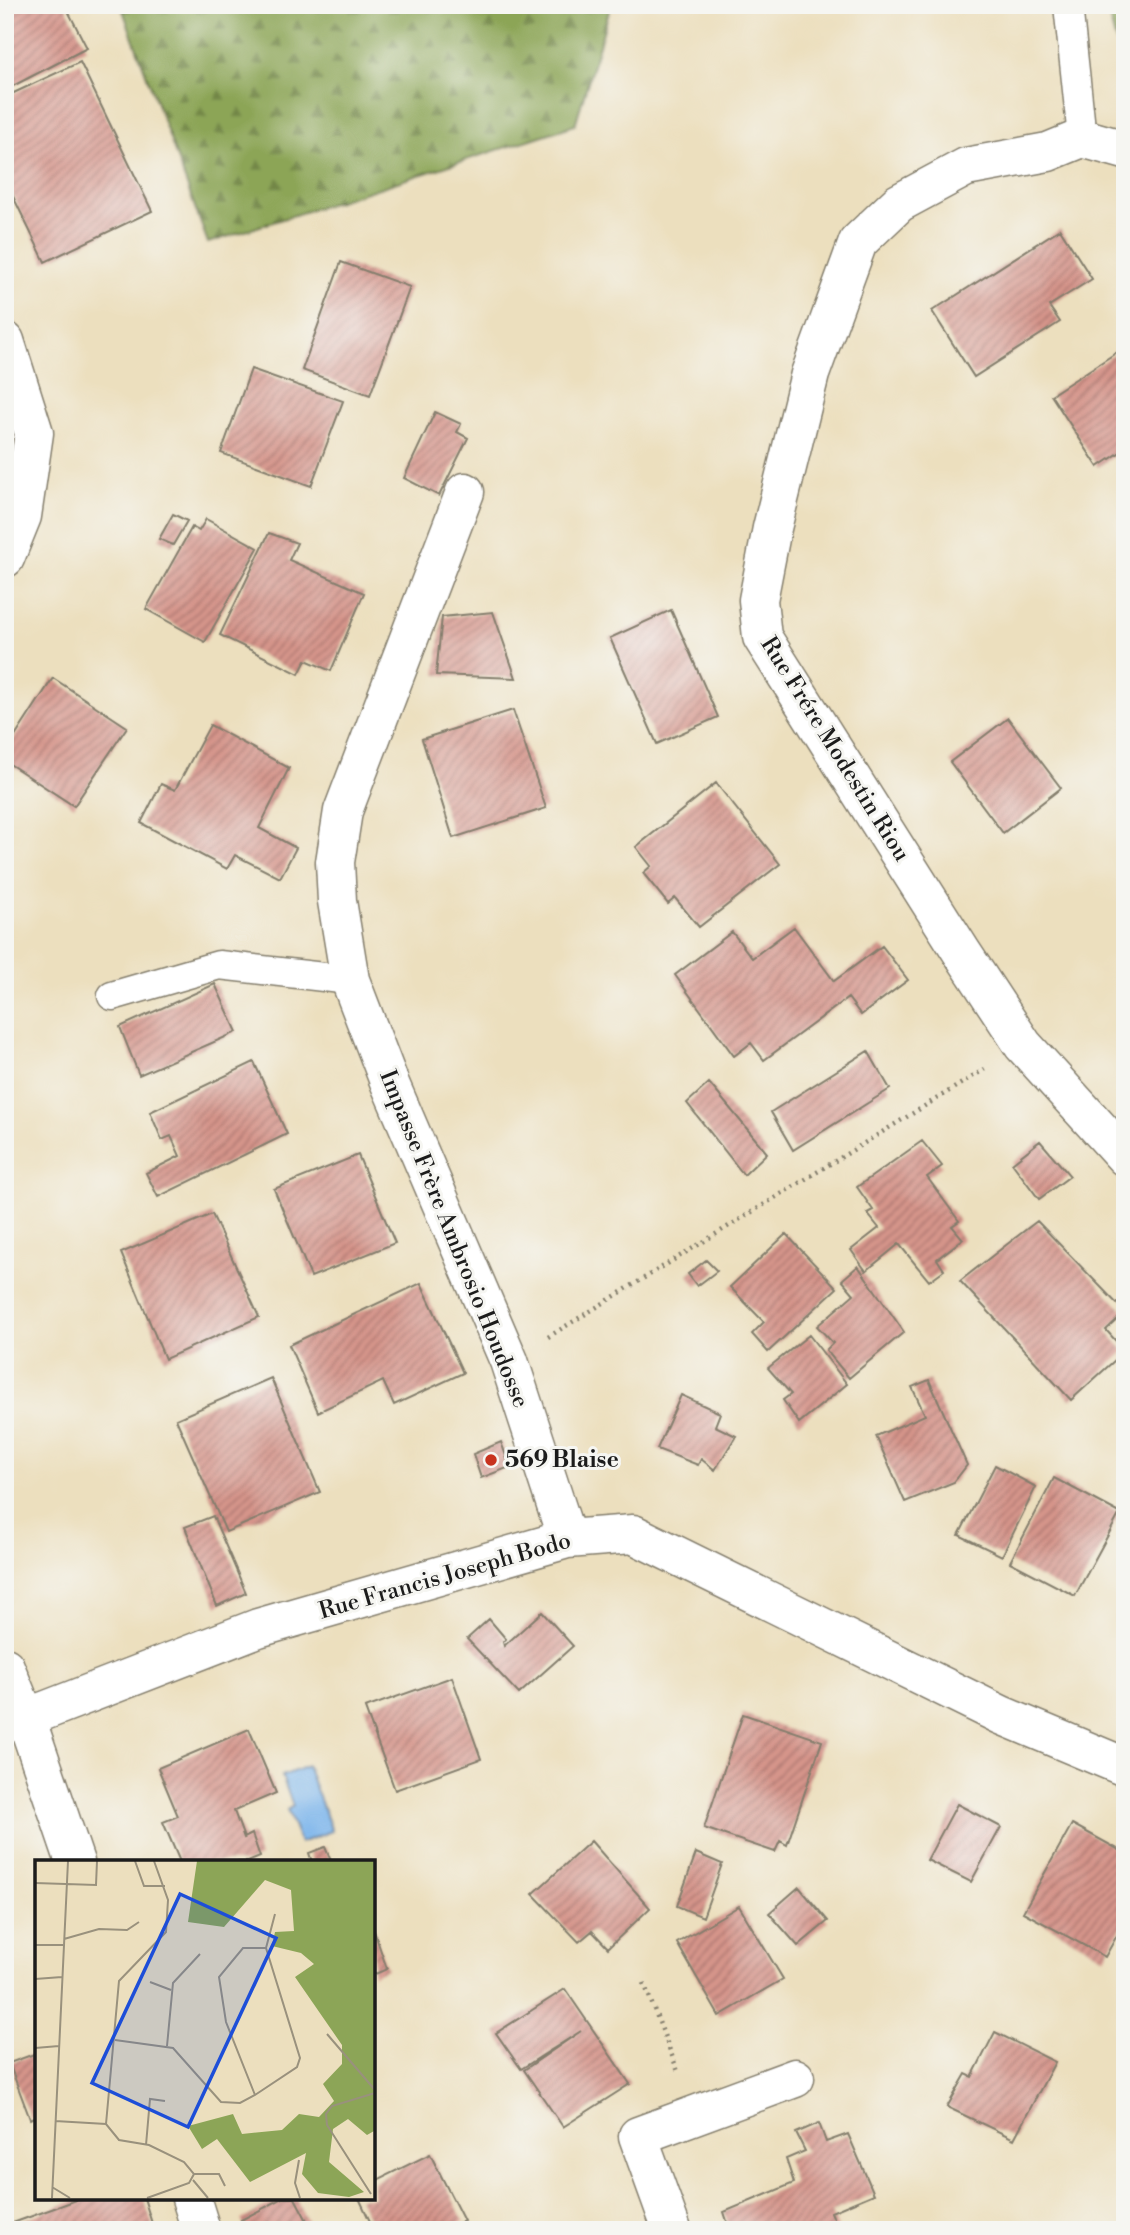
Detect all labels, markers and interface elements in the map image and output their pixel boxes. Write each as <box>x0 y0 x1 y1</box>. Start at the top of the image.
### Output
street label: Rue Frére Modestin Riou <box>754 632 916 866</box>
street label: Impasse Frère Ambrosio Houdosse <box>373 1066 535 1412</box>
place label: 569 Blaise <box>505 1446 619 1474</box>
marker: 569 Blaise <box>483 1452 499 1468</box>
street label: Rue Francis Joseph Bodo <box>316 1527 574 1625</box>
inset map <box>35 1860 374 2200</box>

